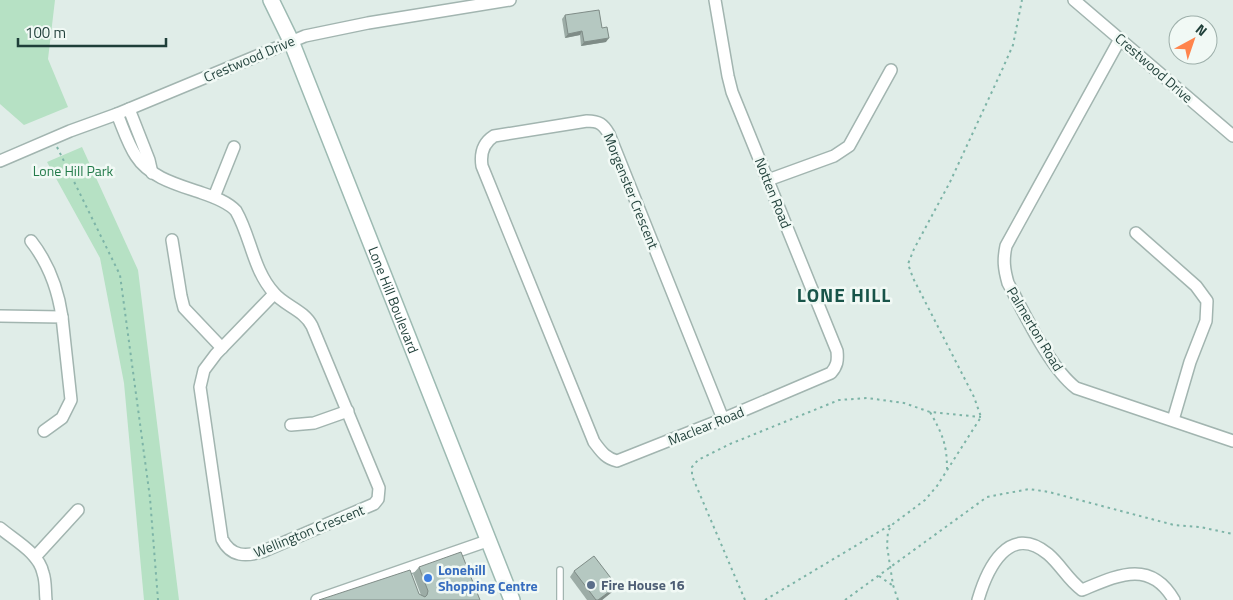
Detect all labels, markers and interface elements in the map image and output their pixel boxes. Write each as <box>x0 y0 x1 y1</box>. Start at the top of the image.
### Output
scale bar <box>18 15 165 47</box>
north arrow <box>1168 15 1218 65</box>
text: N <box>1191 18 1212 41</box>
text: 100 m <box>25 21 66 44</box>
street label: Crestwood Drive <box>1111 28 1198 107</box>
street label: Crestwood Drive <box>200 30 298 87</box>
street label: Morgenster Crescent <box>599 130 664 252</box>
street label: Notten Road <box>750 154 797 231</box>
park label: Lone Hill Park <box>33 160 114 181</box>
street label: Lone Hill Boulevard <box>363 243 424 356</box>
district label: LONE HILL <box>797 280 891 309</box>
street label: Palmerton Road <box>1002 282 1069 375</box>
street label: Maclear Road <box>665 401 747 450</box>
street label: Wellington Crescent <box>250 499 367 562</box>
place label: Lonehill Shopping Centre <box>438 559 538 596</box>
marker: Lonehill Shopping Centre <box>422 572 434 584</box>
place label: Fire House 16 <box>601 574 685 595</box>
marker: Fire House 16 <box>585 579 597 591</box>

